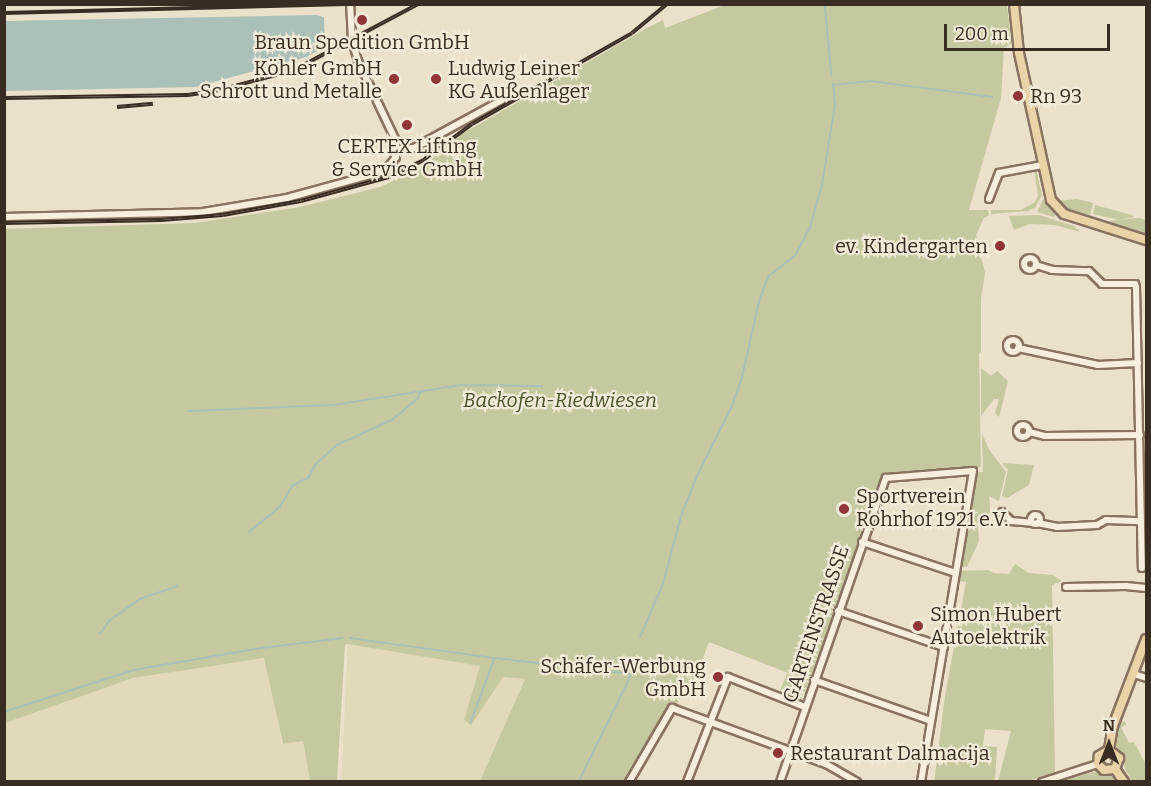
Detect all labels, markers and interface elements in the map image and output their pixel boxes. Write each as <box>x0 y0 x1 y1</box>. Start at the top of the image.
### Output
scale bar <box>947 12 1114 50</box>
marker: Braun Spedition GmbH <box>355 13 369 27</box>
text: 200 m <box>955 23 1009 45</box>
place label: Braun Spedition GmbH <box>254 30 470 54</box>
place label: Köhler GmbH Schrott und Metalle <box>200 56 382 103</box>
place label: Ludwig Leiner KG Außenlager <box>448 56 589 103</box>
marker: Köhler GmbH Schrott und Metalle <box>387 72 401 86</box>
marker: Ludwig Leiner KG Außenlager <box>429 72 443 86</box>
place label: Rn 93 <box>1030 84 1082 108</box>
marker: Rn 93 <box>1011 89 1025 103</box>
marker: CERTEX Lifting & Service GmbH <box>400 118 414 132</box>
place label: CERTEX Lifting & Service GmbH <box>331 134 483 181</box>
place label: ev. Kindergarten <box>835 234 988 258</box>
marker: ev. Kindergarten <box>993 239 1007 253</box>
park label: Backofen-Riedwiesen <box>463 388 657 412</box>
place label: Sportverein Rohrhof 1921 e.V. <box>856 485 1009 532</box>
marker: Sportverein Rohrhof 1921 e.V. <box>837 502 851 516</box>
street label: GARTENSTRASSE <box>778 542 854 706</box>
place label: Simon Hubert Autoelektrik <box>930 602 1061 649</box>
marker: Simon Hubert Autoelektrik <box>911 619 925 633</box>
place label: Schäfer-Werbung GmbH <box>540 654 706 701</box>
marker: Schäfer-Werbung GmbH <box>711 670 725 684</box>
north arrow <box>1079 714 1139 774</box>
text: N <box>1103 716 1115 735</box>
place label: Restaurant Dalmacija <box>790 741 990 765</box>
marker: Restaurant Dalmacija <box>771 746 785 760</box>

